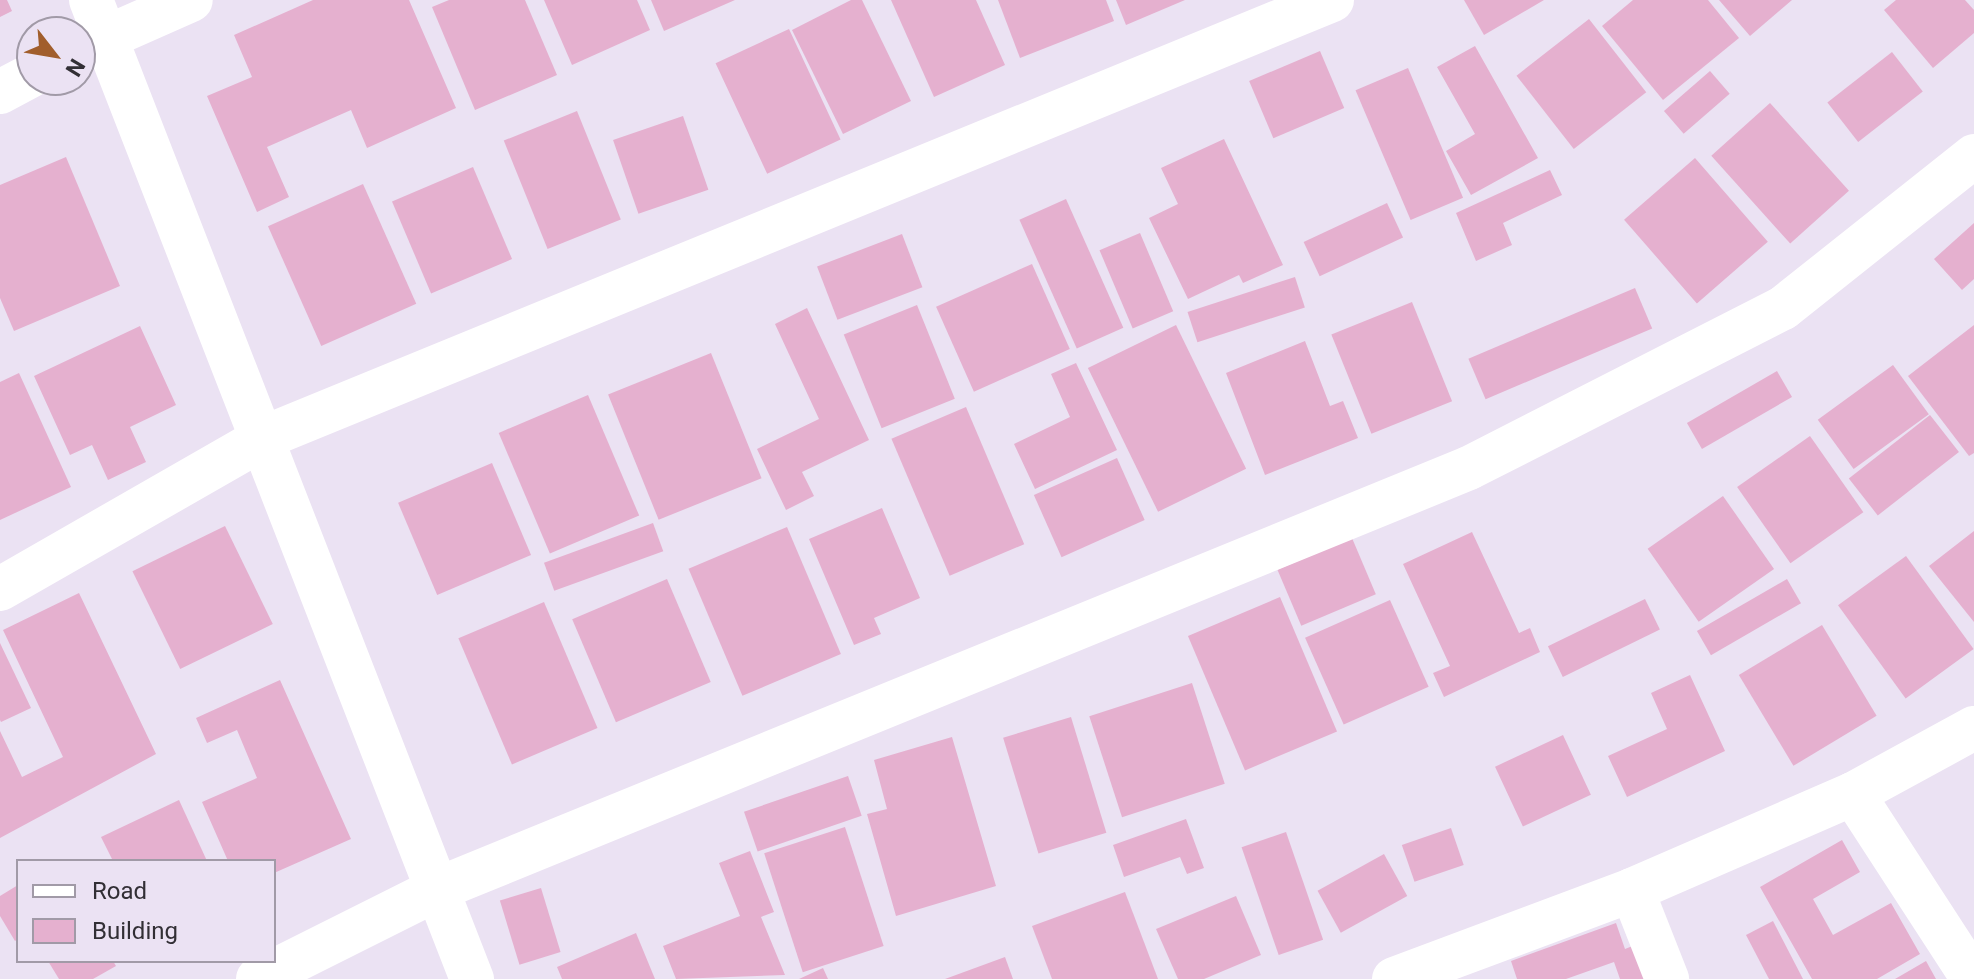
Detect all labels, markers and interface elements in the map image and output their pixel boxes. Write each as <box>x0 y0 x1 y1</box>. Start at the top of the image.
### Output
north arrow <box>16 16 96 96</box>
text: N <box>61 54 90 81</box>
legend <box>16 859 276 963</box>
text: Road <box>92 877 147 905</box>
text: Building <box>92 917 178 945</box>

